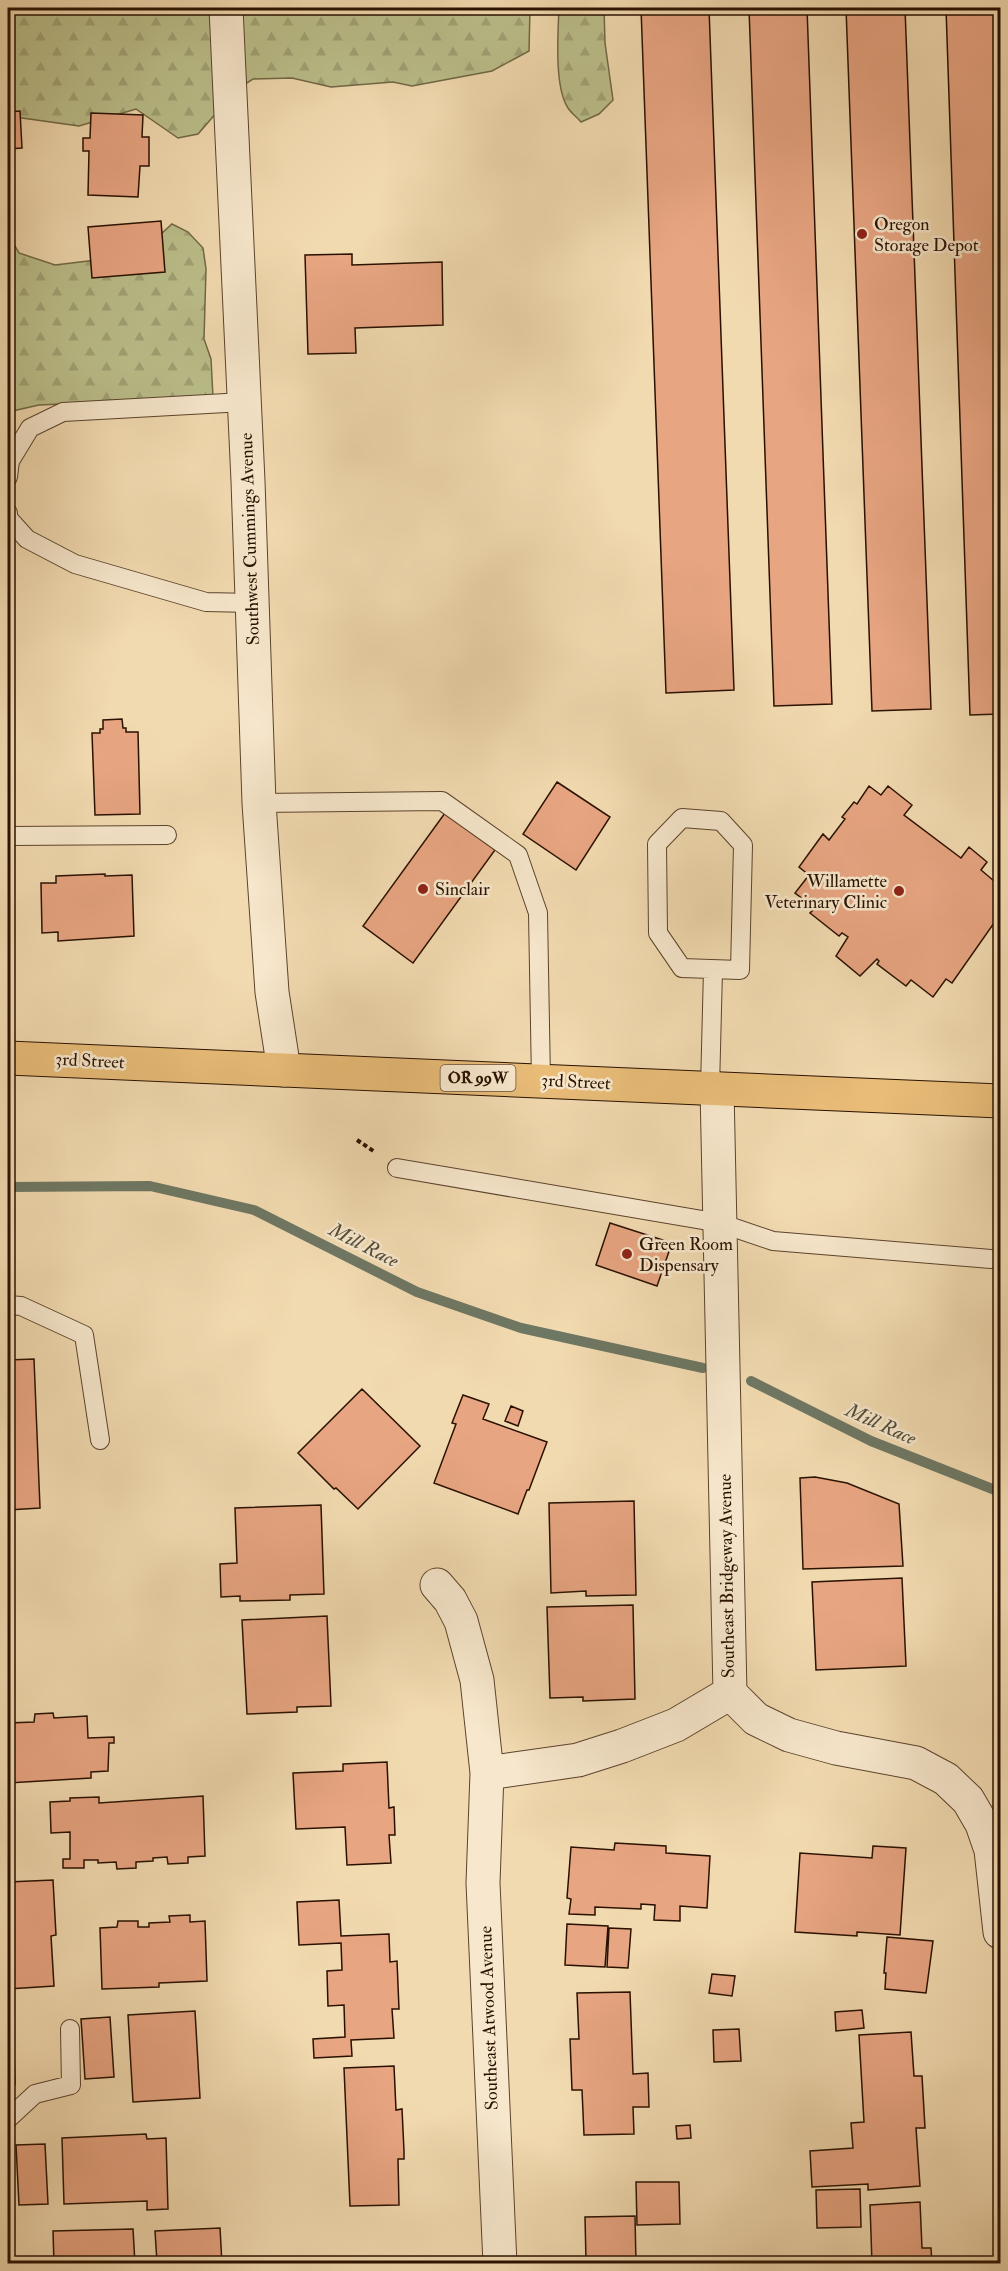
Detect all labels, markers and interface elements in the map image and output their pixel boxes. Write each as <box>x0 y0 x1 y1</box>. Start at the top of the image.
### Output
place label: Oregon Storage Depot <box>874 213 979 257</box>
marker: Oregon Storage Depot <box>855 227 869 241</box>
street label: Southwest Cummings Avenue <box>235 432 265 646</box>
place label: Willamette Veterinary Clinic <box>764 870 887 914</box>
place label: Sinclair <box>435 878 490 901</box>
marker: Sinclair <box>416 882 430 896</box>
marker: Willamette Veterinary Clinic <box>892 884 906 898</box>
street label: 3rd Street <box>55 1048 125 1074</box>
road number: OR 99W <box>440 1065 516 1091</box>
street label: 3rd Street <box>541 1069 611 1095</box>
water label: Mill Race <box>324 1216 403 1273</box>
place label: Green Room Dispensary <box>639 1233 733 1277</box>
marker: Green Room Dispensary <box>620 1247 634 1261</box>
water label: Mill Race <box>841 1397 920 1451</box>
street label: Southeast Bridgeway Avenue <box>714 1473 740 1678</box>
street label: Southeast Atwood Avenue <box>474 1925 504 2110</box>

